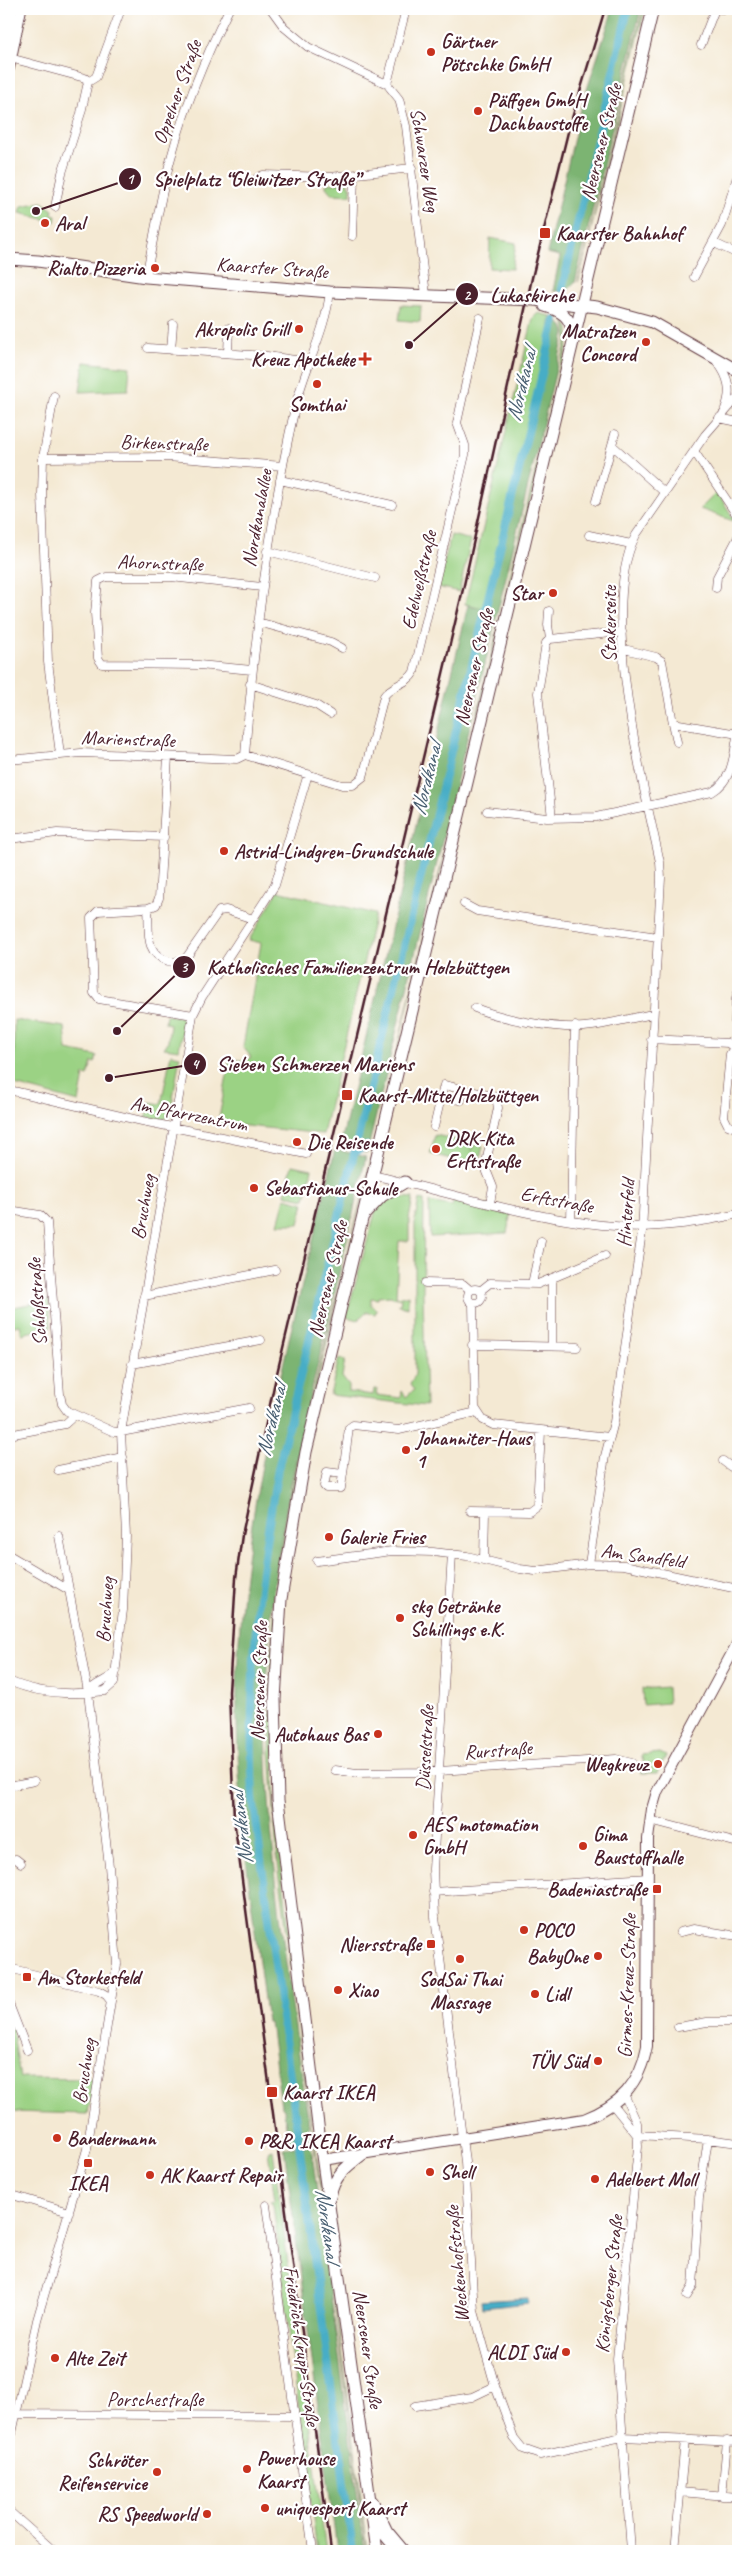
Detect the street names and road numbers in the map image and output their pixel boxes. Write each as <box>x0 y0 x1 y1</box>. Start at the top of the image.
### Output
street label: Oppelner Straße <box>147 35 208 147</box>
street label: Neersener Straße <box>574 80 628 203</box>
street label: Schwarzer Weg <box>404 106 446 215</box>
street label: Kaarster Straße <box>215 252 330 284</box>
street label: Birkenstraße <box>120 429 210 457</box>
street label: Nordkanalallee <box>236 466 278 569</box>
street label: Edelweißstraße <box>395 527 443 632</box>
street label: Ahornstraße <box>117 549 205 577</box>
street label: Stakerseite <box>597 584 622 662</box>
street label: Neersener Straße <box>448 605 500 728</box>
street label: Marienstraße <box>81 725 177 753</box>
street label: Am Pfarrzentrum <box>128 1090 250 1138</box>
street label: Bruchweg <box>125 1171 161 1241</box>
street label: Hinterfeld <box>611 1175 641 1248</box>
street label: Erftstraße <box>519 1181 597 1220</box>
street label: Neersener Straße <box>302 1217 354 1340</box>
street label: Schloßstraße <box>21 1256 53 1347</box>
street label: Am Sandfeld <box>599 1538 690 1575</box>
street label: Bruchweg <box>90 1575 120 1643</box>
street label: Neersener Straße <box>244 1619 274 1741</box>
street label: Düsselstraße <box>410 1703 440 1791</box>
street label: Rurstraße <box>463 1735 534 1765</box>
street label: Girmes-Kreuz-Straße <box>612 1912 642 2058</box>
street label: Bruchweg <box>67 2035 102 2105</box>
street label: Weckenhofstraße <box>439 2203 475 2323</box>
street label: Königsberger Straße <box>589 2212 629 2354</box>
street label: Friedrich-Krupp-Straße <box>278 2264 326 2429</box>
street label: Neersener Straße <box>347 2288 389 2411</box>
street label: Porschestraße <box>107 2387 205 2412</box>

